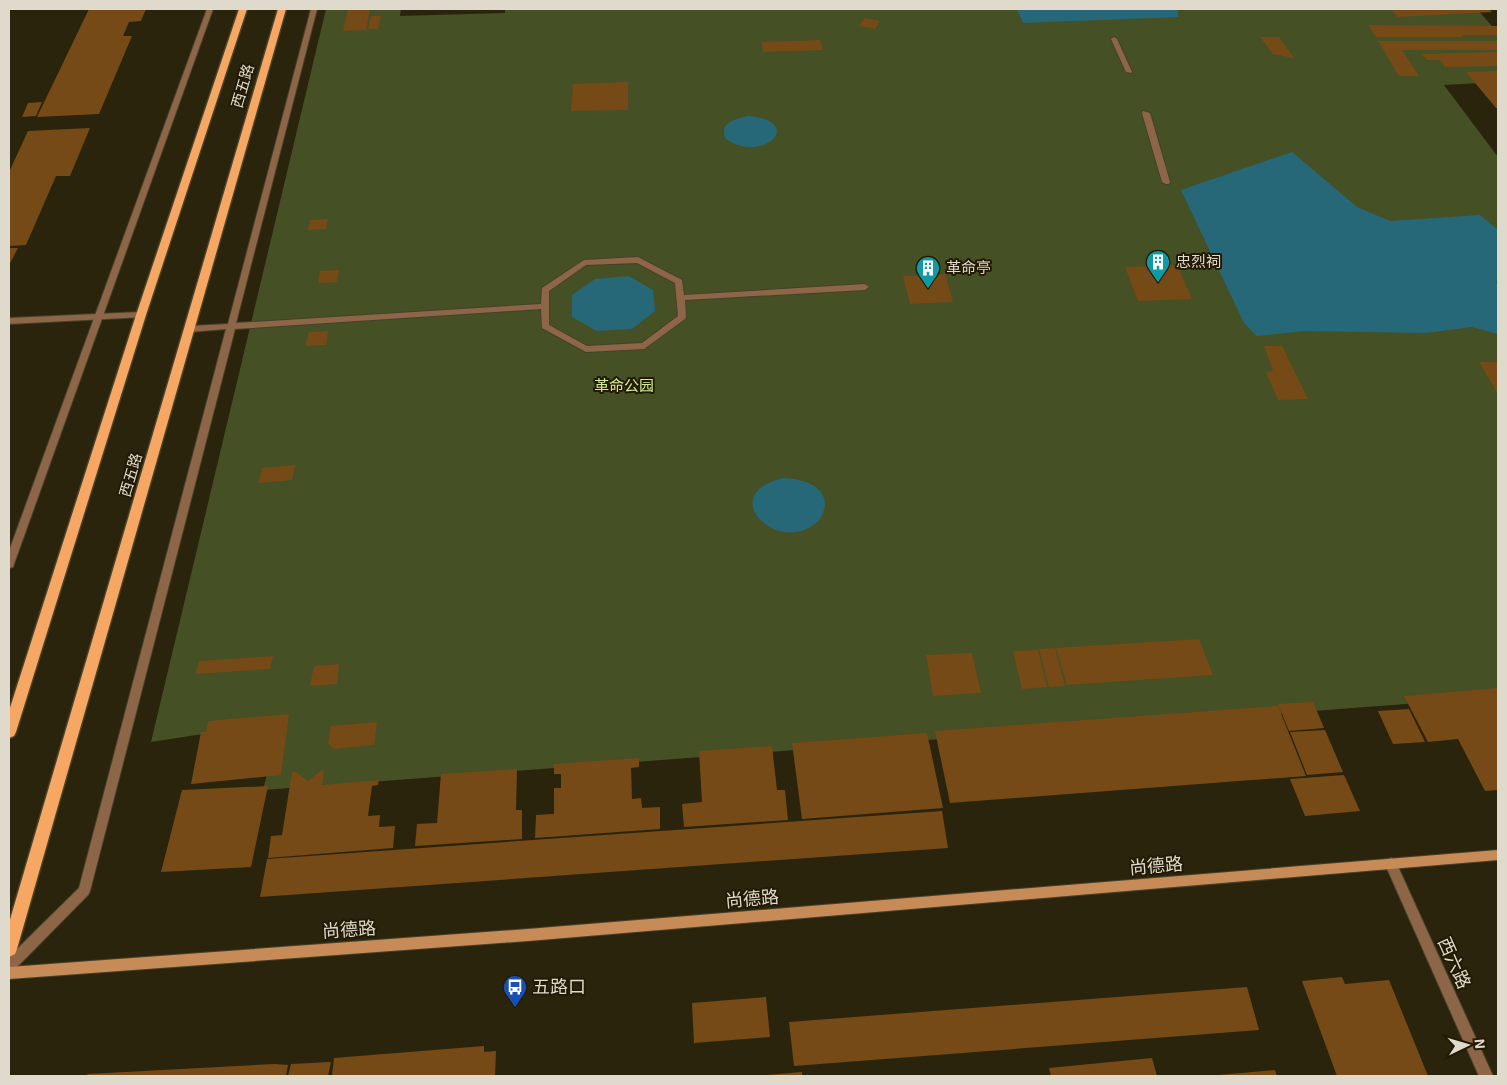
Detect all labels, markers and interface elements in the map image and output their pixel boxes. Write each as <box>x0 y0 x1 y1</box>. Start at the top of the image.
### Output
street label: 西五路 <box>227 62 257 110</box>
building icon: 忠烈祠 <box>1145 249 1171 283</box>
place label: 忠烈祠 <box>1176 252 1221 270</box>
building icon: 革命亭 <box>915 255 941 289</box>
place label: 革命亭 <box>946 258 991 276</box>
park label: 革命公园 <box>594 376 654 394</box>
street label: 西五路 <box>115 451 145 499</box>
street label: 尚德路 <box>1128 852 1184 878</box>
street label: 尚德路 <box>724 885 780 911</box>
street label: 尚德路 <box>321 916 377 942</box>
street label: 西六路 <box>1434 933 1476 992</box>
bus stop icon: 五路口 <box>502 974 528 1008</box>
place label: 五路口 <box>532 975 586 997</box>
north arrow <box>1442 1020 1492 1070</box>
text: N <box>1472 1038 1489 1050</box>

